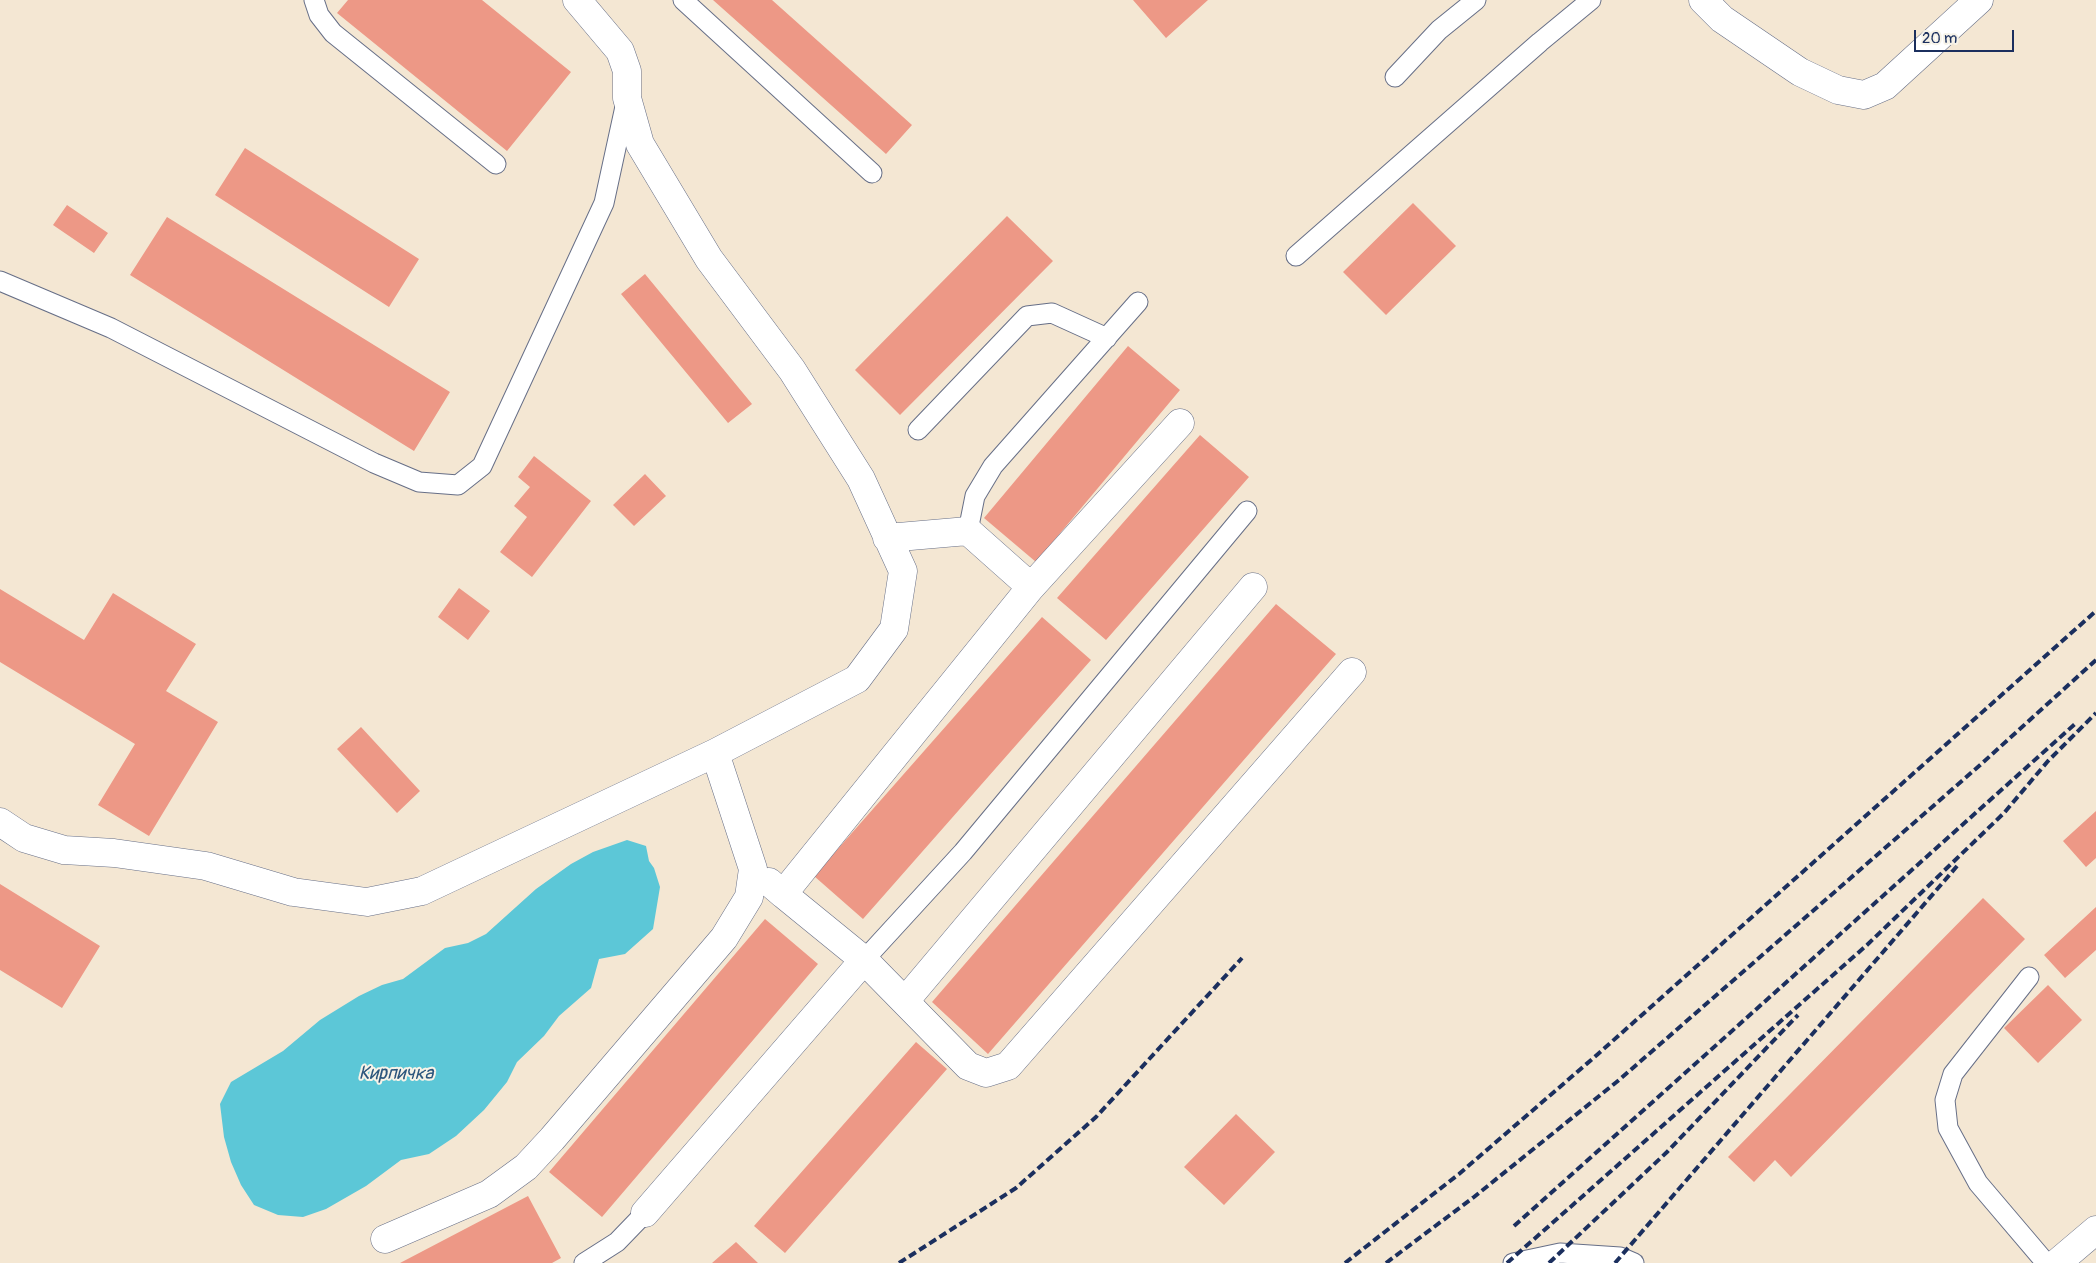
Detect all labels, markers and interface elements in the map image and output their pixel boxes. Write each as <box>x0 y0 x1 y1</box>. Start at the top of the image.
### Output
scale bar <box>1916 20 2016 52</box>
text: 20 m <box>1922 29 1957 48</box>
water label: Кирпичка <box>359 1063 433 1085</box>

